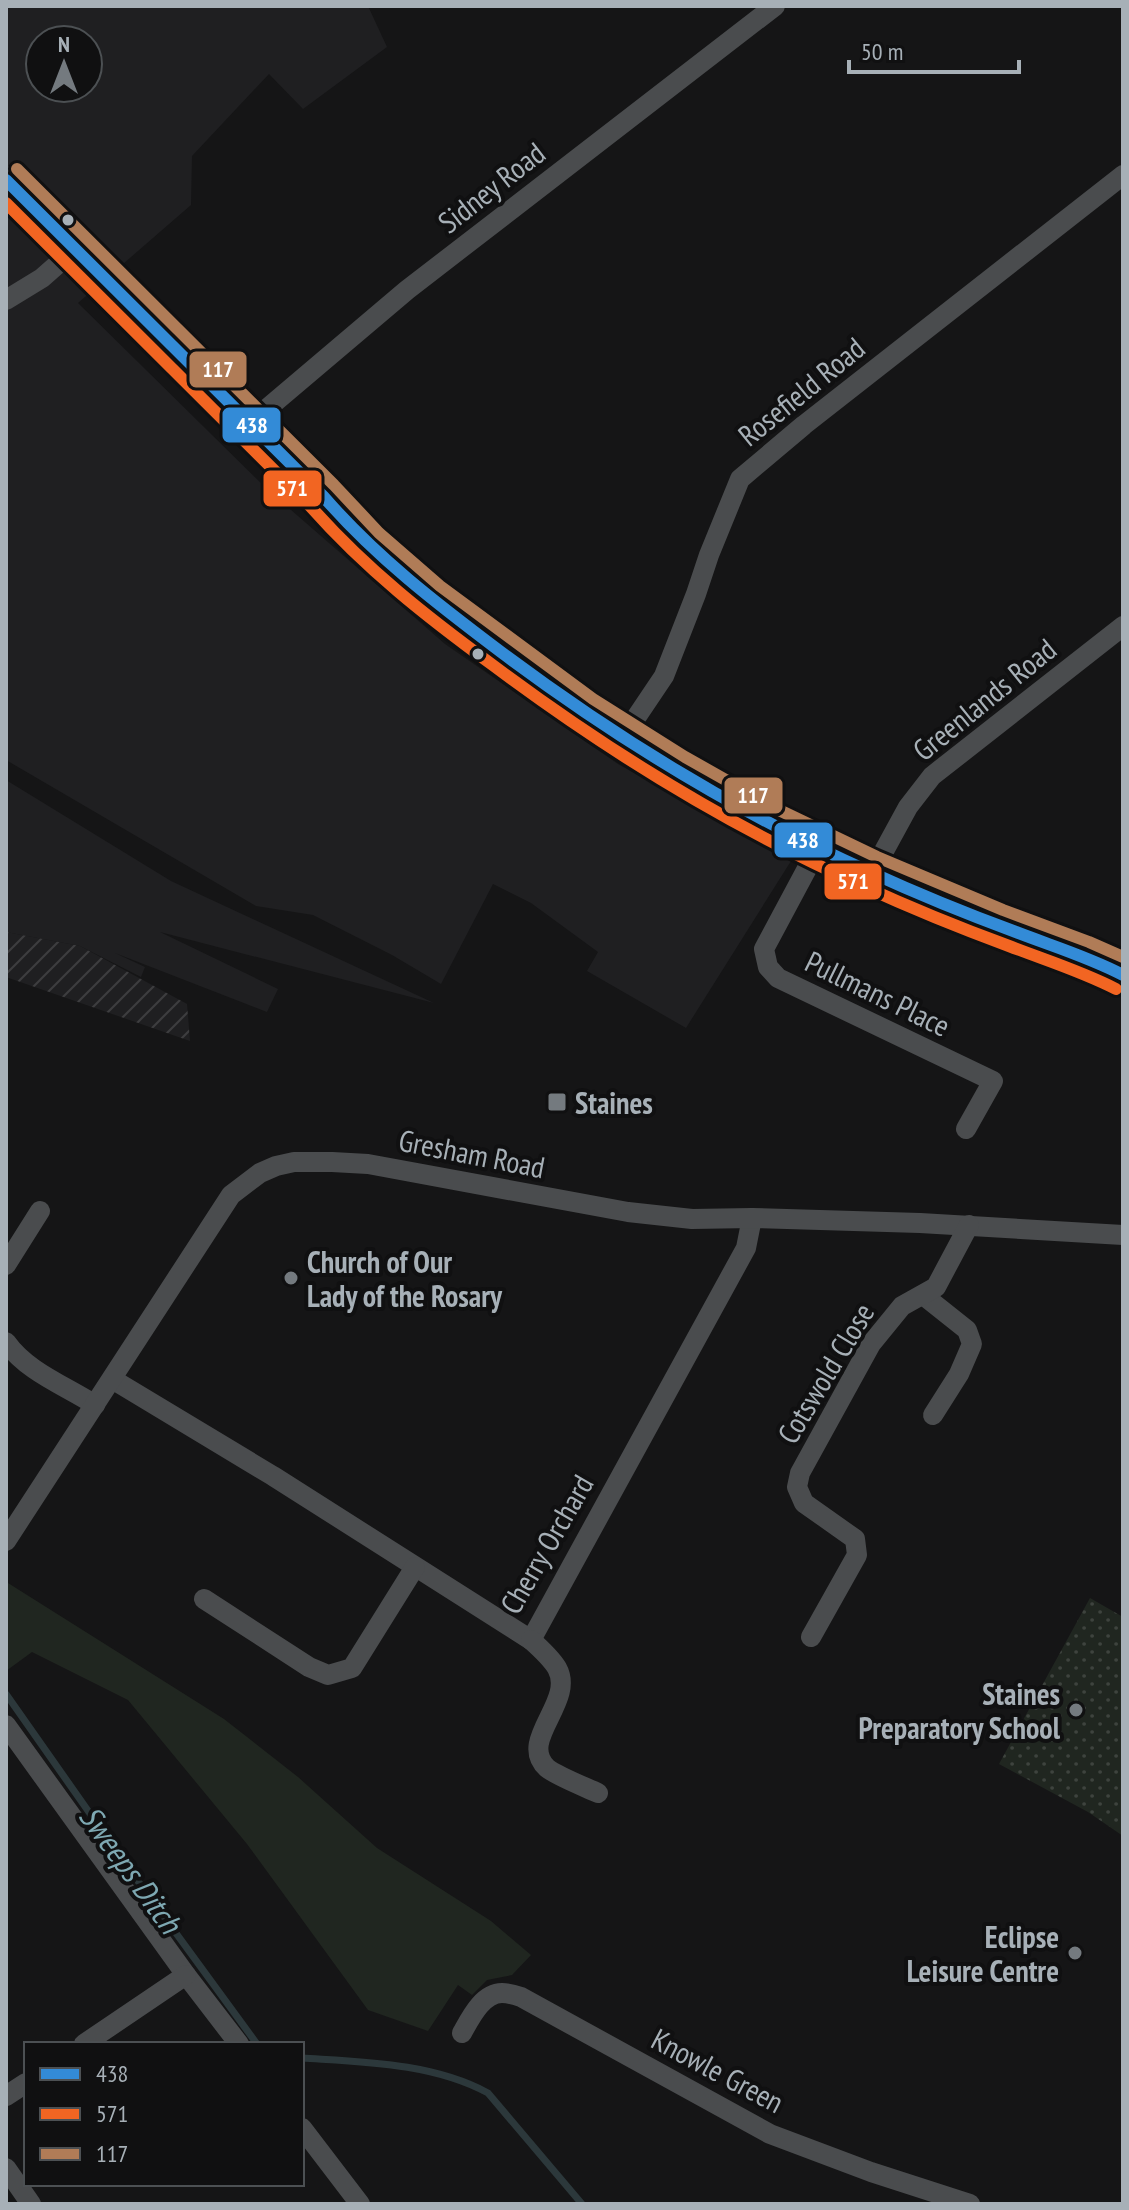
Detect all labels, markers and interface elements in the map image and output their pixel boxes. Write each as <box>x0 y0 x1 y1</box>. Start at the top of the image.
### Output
north arrow <box>24 24 104 104</box>
scale bar <box>849 24 1019 74</box>
text: N <box>58 30 70 58</box>
text: 50 m <box>861 36 903 67</box>
street label: Sidney Road <box>430 133 552 241</box>
unlabelled marker <box>60 212 76 228</box>
street label: Rosefield Road <box>730 328 872 454</box>
line badge: 117 <box>188 350 248 389</box>
text: 117 <box>202 355 234 383</box>
line badge: 438 <box>221 406 282 444</box>
text: 438 <box>236 411 268 439</box>
line badge: 571 <box>262 469 323 508</box>
text: 571 <box>276 474 308 502</box>
street label: Greenlands Road <box>904 629 1064 769</box>
unlabelled marker <box>470 646 486 662</box>
line badge: 117 <box>723 776 784 815</box>
text: 117 <box>737 781 769 809</box>
line badge: 438 <box>773 821 834 859</box>
text: 438 <box>787 826 819 854</box>
line badge: 571 <box>823 862 883 901</box>
text: 571 <box>837 867 869 895</box>
street label: Pullmans Place <box>799 941 957 1045</box>
place label: Staines <box>575 1083 653 1122</box>
marker: Staines <box>546 1091 568 1113</box>
street label: Gresham Road <box>396 1120 548 1186</box>
place label: Church of Our Lady of the Rosary <box>307 1242 503 1315</box>
marker: Church of Our Lady of the Rosary <box>282 1269 300 1287</box>
street label: Cotswold Close <box>768 1296 882 1450</box>
street label: Cherry Orchard <box>491 1467 601 1621</box>
place label: Staines Preparatory School <box>859 1674 1061 1747</box>
marker: Staines Preparatory School <box>1067 1701 1085 1719</box>
water label: Sweeps Ditch <box>71 1797 193 1943</box>
place label: Eclipse Leisure Centre <box>907 1917 1059 1990</box>
marker: Eclipse Leisure Centre <box>1066 1944 1084 1962</box>
street label: Knowle Green <box>645 2019 791 2121</box>
legend <box>24 2042 304 2186</box>
text: 438 <box>96 2058 128 2089</box>
text: 571 <box>96 2098 128 2129</box>
text: 117 <box>96 2138 128 2169</box>

